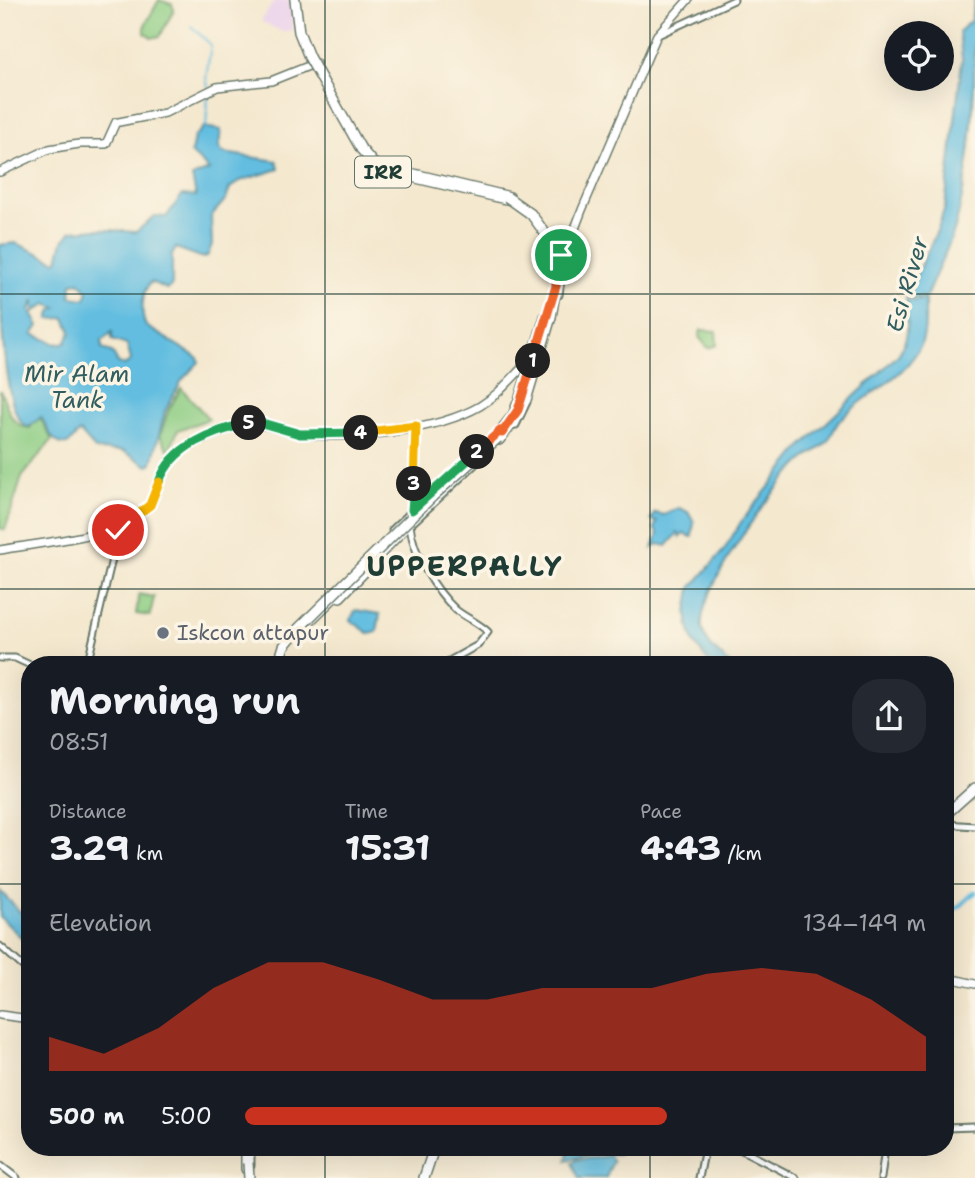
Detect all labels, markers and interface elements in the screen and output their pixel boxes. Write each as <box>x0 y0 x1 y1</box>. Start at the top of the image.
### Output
map controls <box>884 21 954 91</box>
button: locate <box>884 21 954 91</box>
road number: IRR <box>355 156 411 188</box>
pin <box>531 225 591 285</box>
water label: Esi River <box>879 232 935 335</box>
icon: arrive <box>542 236 580 274</box>
pin: 1 <box>516 344 550 378</box>
text: 1 <box>528 348 537 373</box>
water label: Mir Alam Tank <box>24 359 130 415</box>
pin: 5 <box>232 406 266 440</box>
text: 5 <box>243 410 254 435</box>
pin: 4 <box>344 416 378 450</box>
text: 4 <box>354 420 367 445</box>
pin: 2 <box>460 434 494 470</box>
text: 2 <box>470 439 483 464</box>
pin: 3 <box>396 466 432 502</box>
text: 3 <box>407 471 420 496</box>
pin <box>88 500 148 560</box>
icon: check <box>99 511 137 549</box>
district label: UPPERPALLY <box>366 547 564 585</box>
place label: Iskcon attapur <box>177 619 329 647</box>
marker: Iskcon attapur <box>155 625 171 641</box>
text: Morning run <box>49 675 300 726</box>
button: share <box>852 679 926 753</box>
text: 08:51 <box>49 727 108 757</box>
text: Distance <box>49 799 127 824</box>
text: Time <box>345 799 388 824</box>
text: Pace <box>640 799 682 824</box>
text: 3.29 <box>49 824 130 871</box>
text: 15:31 <box>345 824 431 871</box>
text: 4:43 <box>640 824 721 871</box>
text: km <box>130 841 163 866</box>
text: /km <box>721 841 762 866</box>
text: Elevation <box>49 908 152 938</box>
text: 134–149 m <box>803 908 926 938</box>
text: 500 m <box>49 1101 124 1131</box>
text: 5:00 <box>161 1101 212 1131</box>

